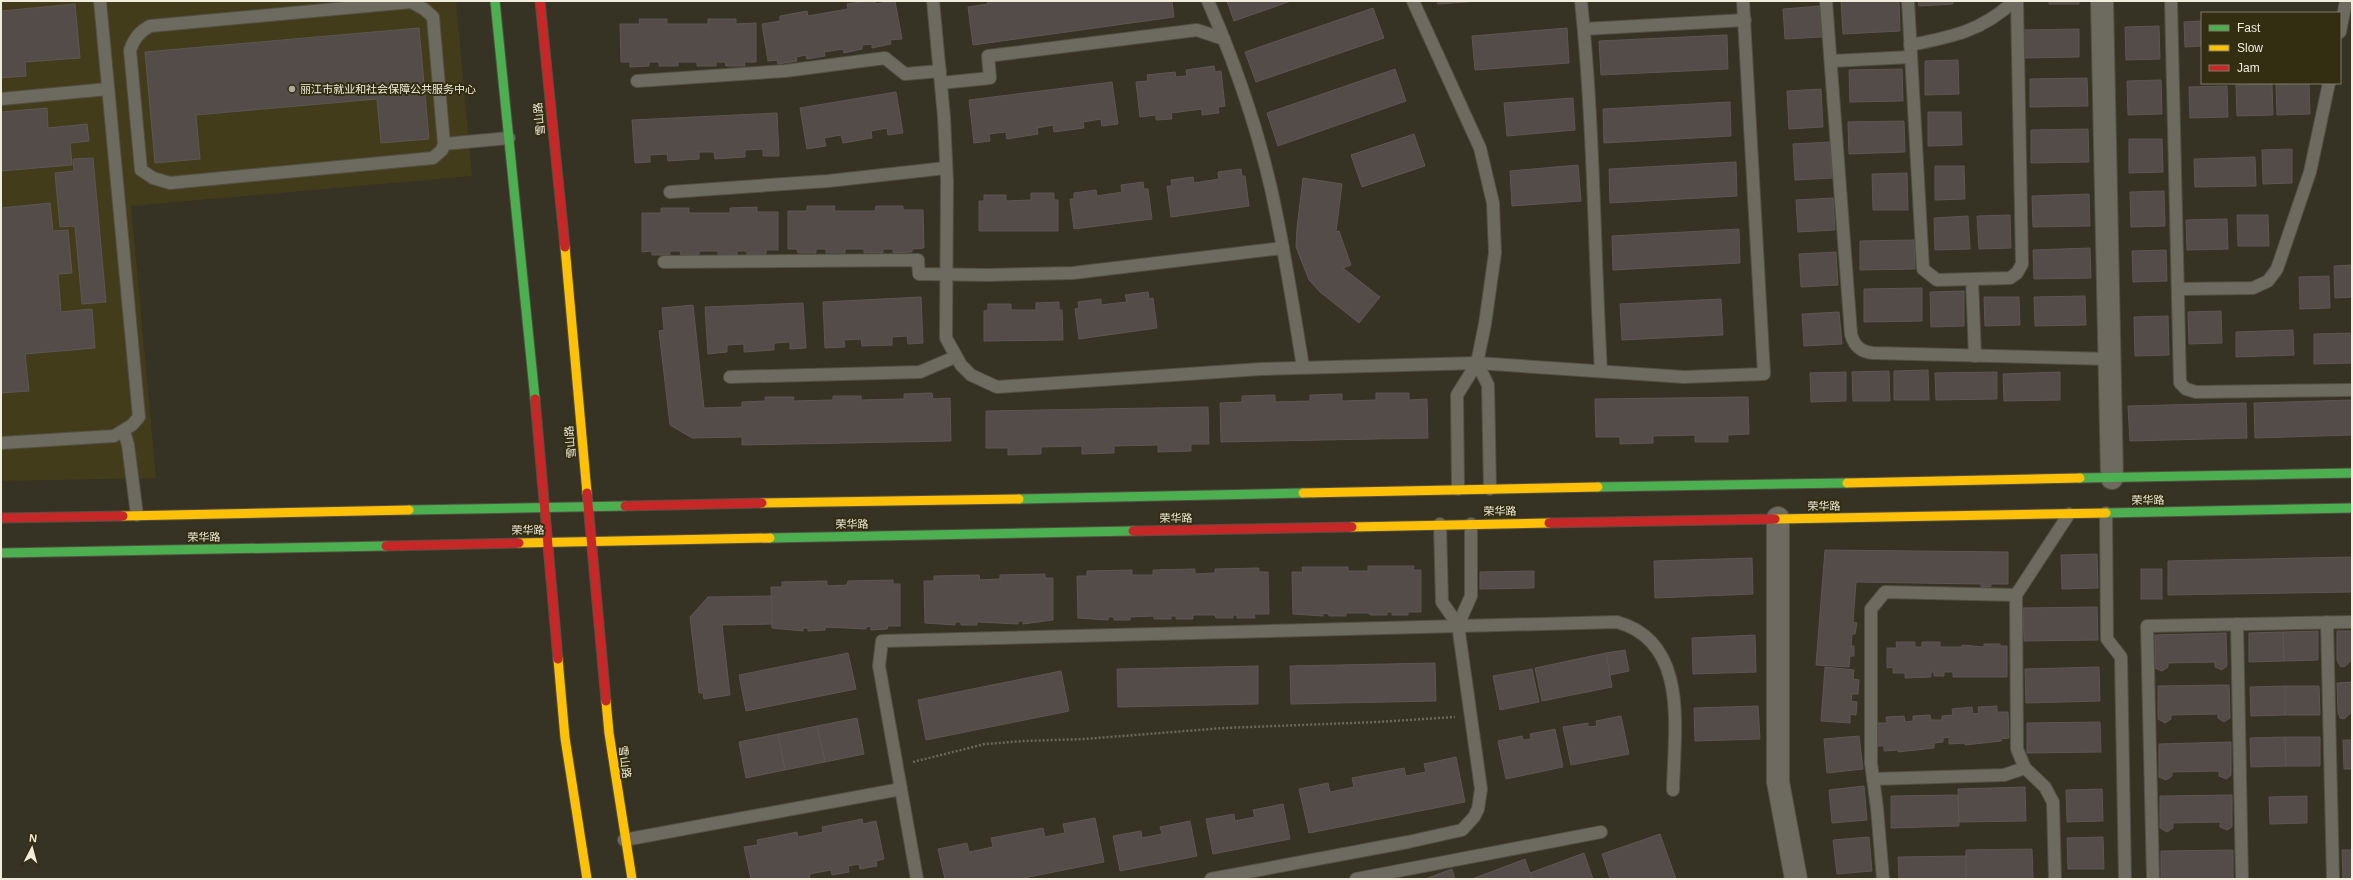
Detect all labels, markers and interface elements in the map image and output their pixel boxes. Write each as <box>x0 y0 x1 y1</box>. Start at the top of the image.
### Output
legend <box>2201 12 2341 84</box>
text: Fast <box>2237 21 2261 35</box>
text: Slow <box>2237 41 2263 55</box>
text: Jam <box>2237 61 2260 75</box>
place label: 丽江市就业和社会保障公共服务中心 <box>300 83 476 95</box>
marker: 丽江市就业和社会保障公共服务中心 <box>287 84 297 94</box>
street label: 雪山路 <box>531 102 547 136</box>
street label: 雪山路 <box>563 425 577 459</box>
street label: 荣华路 <box>2131 494 2165 506</box>
street label: 荣华路 <box>1807 500 1841 512</box>
street label: 荣华路 <box>1483 505 1517 517</box>
street label: 荣华路 <box>1159 512 1193 524</box>
street label: 荣华路 <box>835 518 869 530</box>
street label: 荣华路 <box>511 524 545 536</box>
street label: 荣华路 <box>187 531 221 543</box>
street label: 雪山路 <box>617 745 633 779</box>
north arrow <box>12 828 52 868</box>
text: N <box>28 832 38 844</box>

